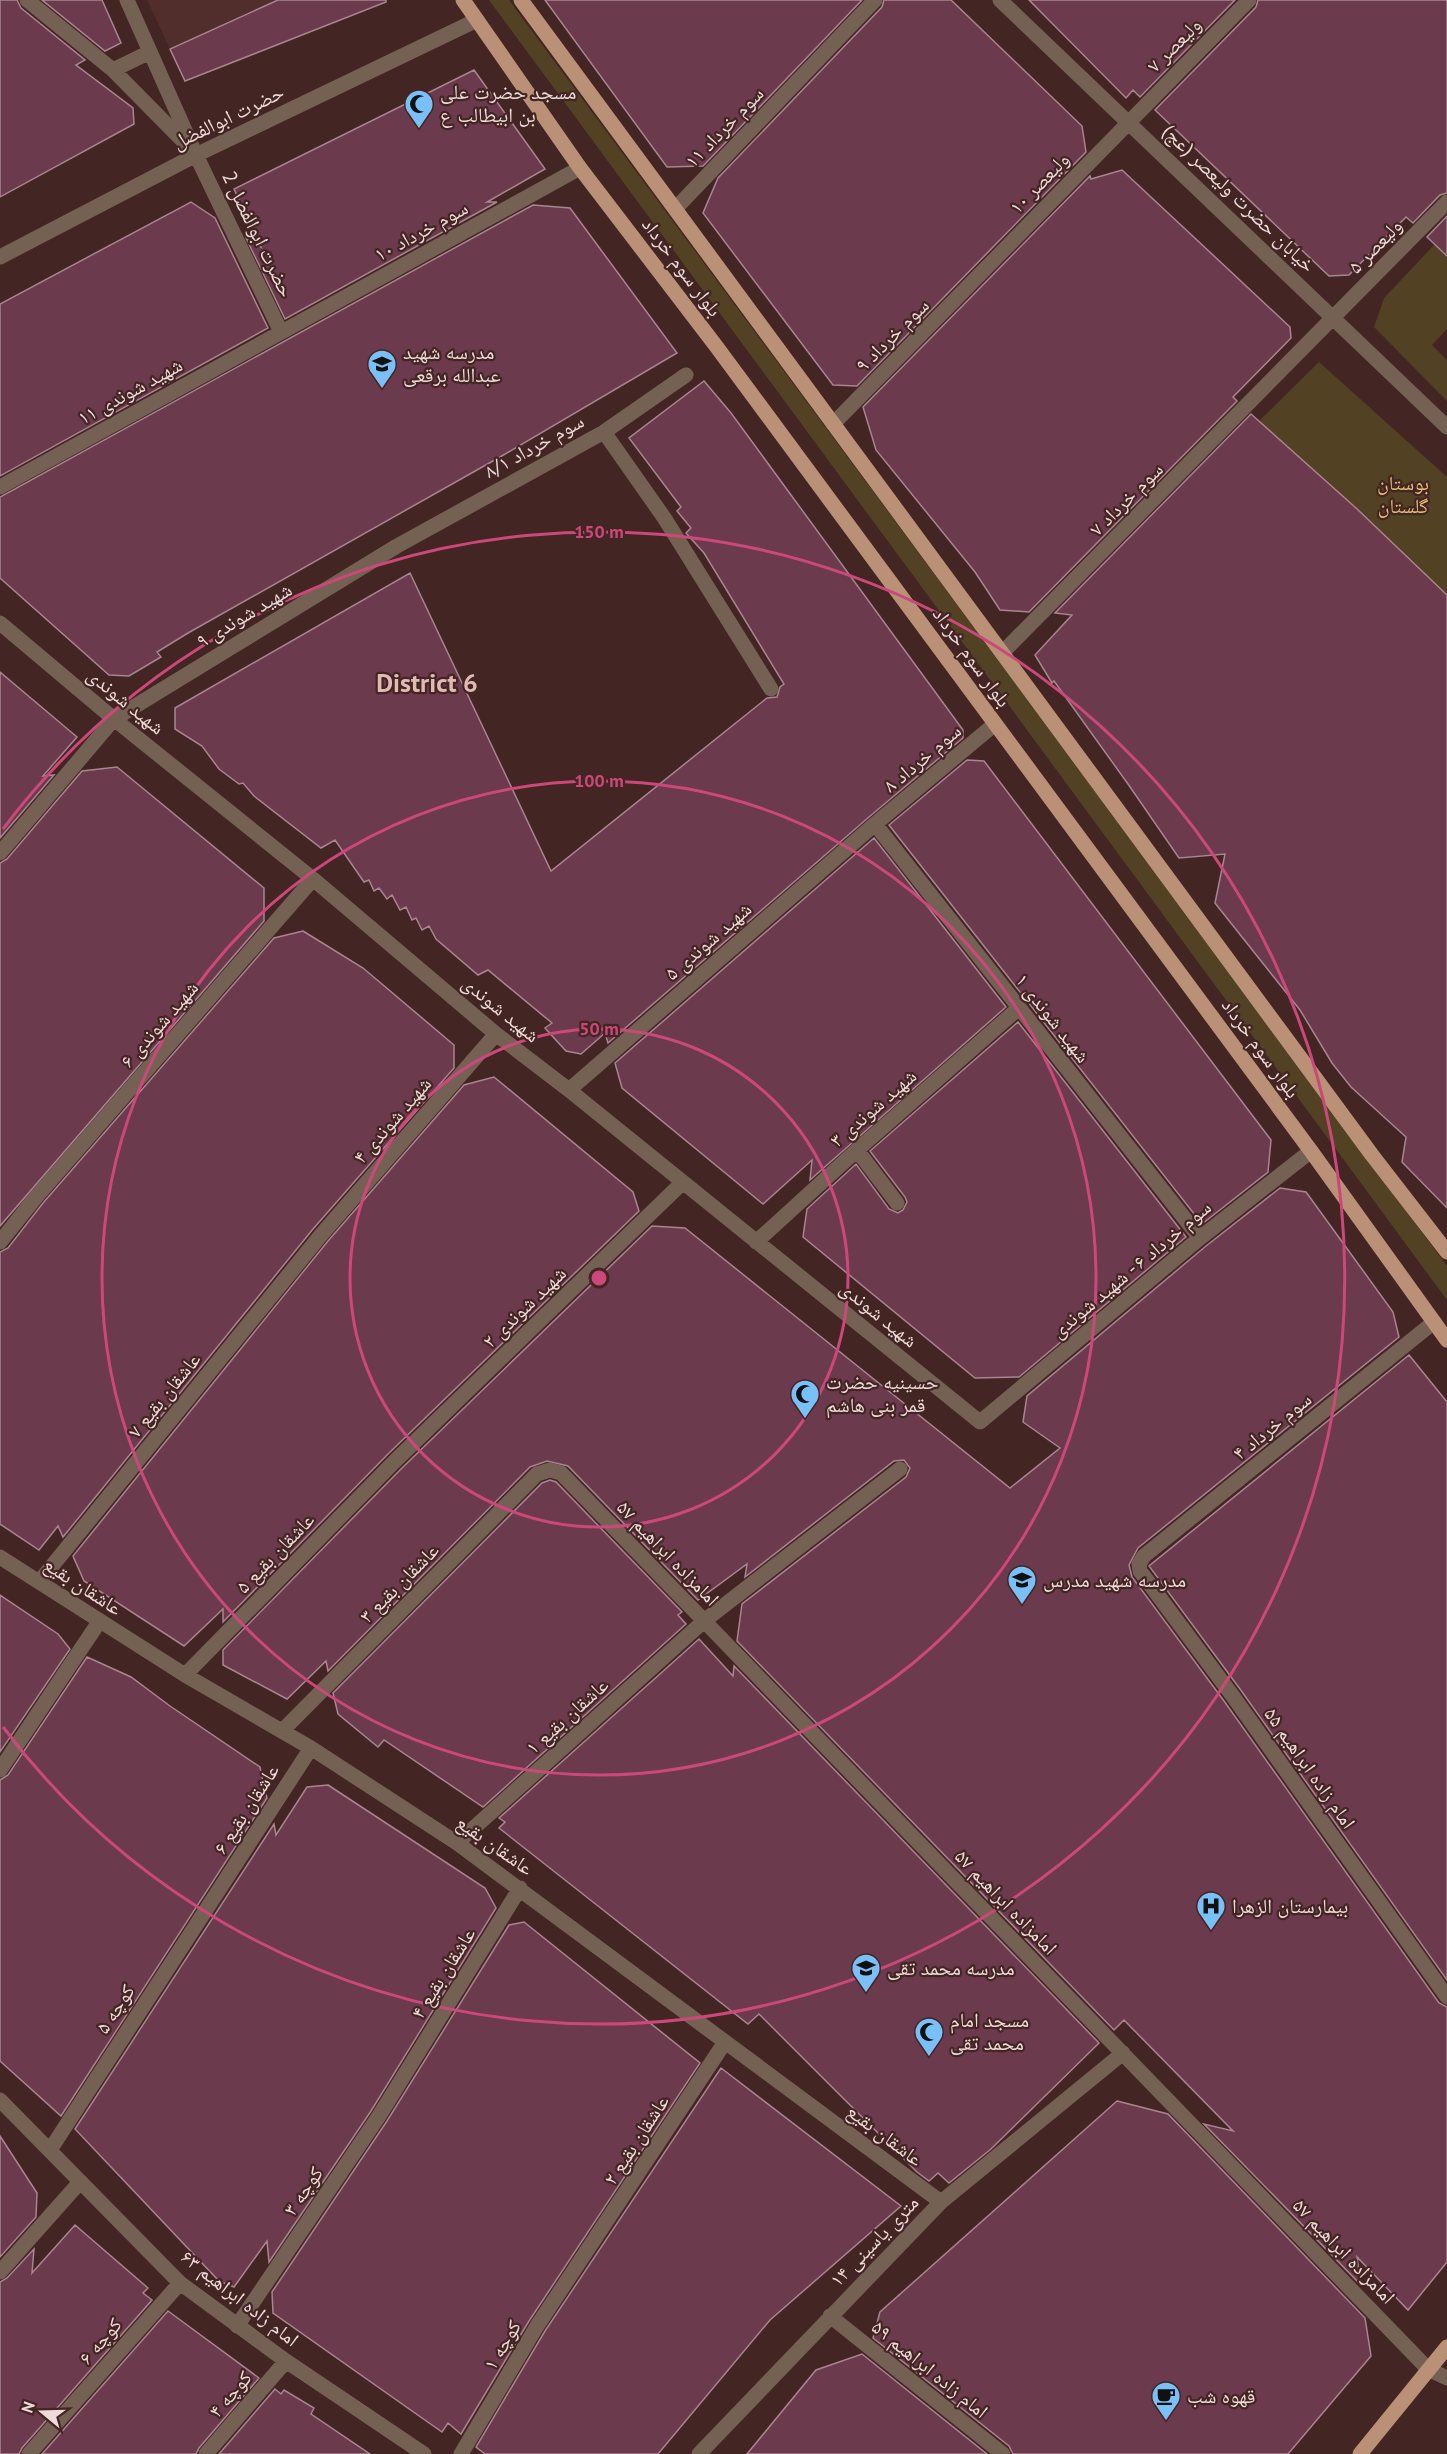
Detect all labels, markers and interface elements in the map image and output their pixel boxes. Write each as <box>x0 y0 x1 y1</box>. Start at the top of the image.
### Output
street label: ولیعصر ۷ <box>1141 12 1207 78</box>
street label: حضرت ابوالفضل <box>168 79 288 155</box>
place label: مسجد حضرت علی بن ابیطالب ع <box>440 79 576 128</box>
street label: سوم خرداد ۱۱ <box>679 81 770 174</box>
mosque icon: مسجد حضرت علی بن ابیطالب ع <box>403 88 435 130</box>
street label: خیابان حضرت ولیعصر (عج) <box>1157 118 1321 278</box>
street label: ولیعصر ۱۰ <box>1003 147 1075 219</box>
street label: حضرت ابوالفضل 2 <box>216 167 300 302</box>
street label: سوم خرداد ۱۰ <box>370 195 473 268</box>
street label: بلوار سوم خرداد <box>636 212 728 322</box>
street label: ولیعصر ۵ <box>1342 213 1408 279</box>
street label: سوم خرداد ۹ <box>850 293 935 378</box>
place label: مدرسه شهید عبدالله برقعی <box>403 339 501 388</box>
school or university icon: مدرسه شهید عبدالله برقعی <box>366 348 398 390</box>
street label: شهید شوندی ۱۱ <box>73 352 187 430</box>
street label: سوم خرداد ۸/۱ <box>480 408 589 485</box>
street label: سوم خرداد ۷ <box>1084 457 1169 542</box>
park label: بوستان گلستان <box>1377 470 1429 519</box>
text: 150 m <box>574 520 624 543</box>
street label: شهید شوندی ۹ <box>191 576 297 654</box>
street label: بلوار سوم خرداد <box>926 602 1017 713</box>
street label: شهید شوندی <box>82 662 170 740</box>
district label: District 6 <box>376 666 478 699</box>
street label: سوم خرداد ۸ <box>878 718 967 799</box>
text: 100 m <box>574 769 624 792</box>
street label: شهید شوندی ۵ <box>659 896 757 986</box>
street label: شهید شوندی ۱ <box>1010 968 1096 1068</box>
street label: شهید شوندی <box>457 970 545 1048</box>
street label: شهید شوندی ۶ <box>114 975 204 1073</box>
street label: بلوار سوم خرداد <box>1215 993 1306 1104</box>
text: 50 m <box>579 1017 619 1040</box>
street label: شهید شوندی ۳ <box>824 1063 922 1153</box>
street label: شهید شوندی ۴ <box>347 1071 437 1169</box>
street label: سوم خرداد ۶ - شهید شوندی <box>1045 1194 1217 1344</box>
street label: شهید شوندی ۲ <box>476 1260 572 1354</box>
centre of rings <box>589 1268 609 1288</box>
street label: شهید شوندی <box>835 1275 923 1353</box>
street label: عاشقان بقیع ۷ <box>122 1347 206 1443</box>
place label: حسینیه حضرت قمر بنی هاشم <box>826 1369 939 1419</box>
mosque icon: حسینیه حضرت قمر بنی هاشم <box>789 1378 821 1420</box>
street label: سوم خرداد ۴ <box>1227 1386 1317 1466</box>
street label: امامزاده ابراهیم ۵۷ <box>610 1495 725 1612</box>
street label: عاشقان بقیع ۵ <box>230 1507 320 1599</box>
street label: عاشقان بقیع ۳ <box>354 1538 444 1628</box>
street label: عاشقان بقیع <box>39 1551 127 1621</box>
school or university icon: مدرسه شهید مدرس <box>1006 1564 1038 1606</box>
place label: مدرسه شهید مدرس <box>1043 1567 1186 1593</box>
street label: عاشقان بقیع ۱ <box>520 1672 614 1760</box>
street label: امام زاده ابراهیم ۵۵ <box>1258 1702 1362 1834</box>
street label: عاشقان بقیع ۶ <box>207 1759 285 1859</box>
street label: عاشقان بقیع <box>451 1809 539 1881</box>
street label: امامزاده ابراهیم ۵۷ <box>948 1844 1063 1961</box>
hospital icon: بیمارستان الزهرا <box>1195 1890 1227 1932</box>
place label: بیمارستان الزهرا <box>1232 1893 1348 1919</box>
street label: عاشقان بقیع ۴ <box>405 1923 481 2023</box>
school or university icon: مدرسه محمد تقی <box>850 1952 882 1994</box>
place label: مدرسه محمد تقی <box>887 1955 1015 1981</box>
street label: کوچه ۵ <box>89 1979 141 2039</box>
place label: مسجد امام محمد تقی <box>950 2007 1029 2056</box>
mosque icon: مسجد امام محمد تقی <box>913 2016 945 2058</box>
street label: عاشقان بقیع ۲ <box>597 2090 675 2190</box>
street label: عاشقان بقیع <box>842 2098 928 2172</box>
street label: کوچه ۳ <box>277 2161 329 2221</box>
street label: ۱۴ متری یاسینی <box>824 2190 924 2292</box>
street label: امامزاده ابراهیم ۵۷ <box>1286 2193 1401 2310</box>
street label: امام زاده ابراهیم ۶۳ <box>175 2244 304 2353</box>
street label: کوچه ۶ <box>73 2312 127 2370</box>
street label: امام زاده ابراهیم ۵۹ <box>866 2314 994 2425</box>
street label: کوچه ۱ <box>477 2315 527 2375</box>
street label: کوچه ۴ <box>203 2365 257 2423</box>
cafe icon: قهوه شب <box>1150 2380 1182 2422</box>
north arrow <box>12 2382 72 2442</box>
place label: قهوه شب <box>1187 2383 1255 2409</box>
text: N <box>17 2399 39 2415</box>

